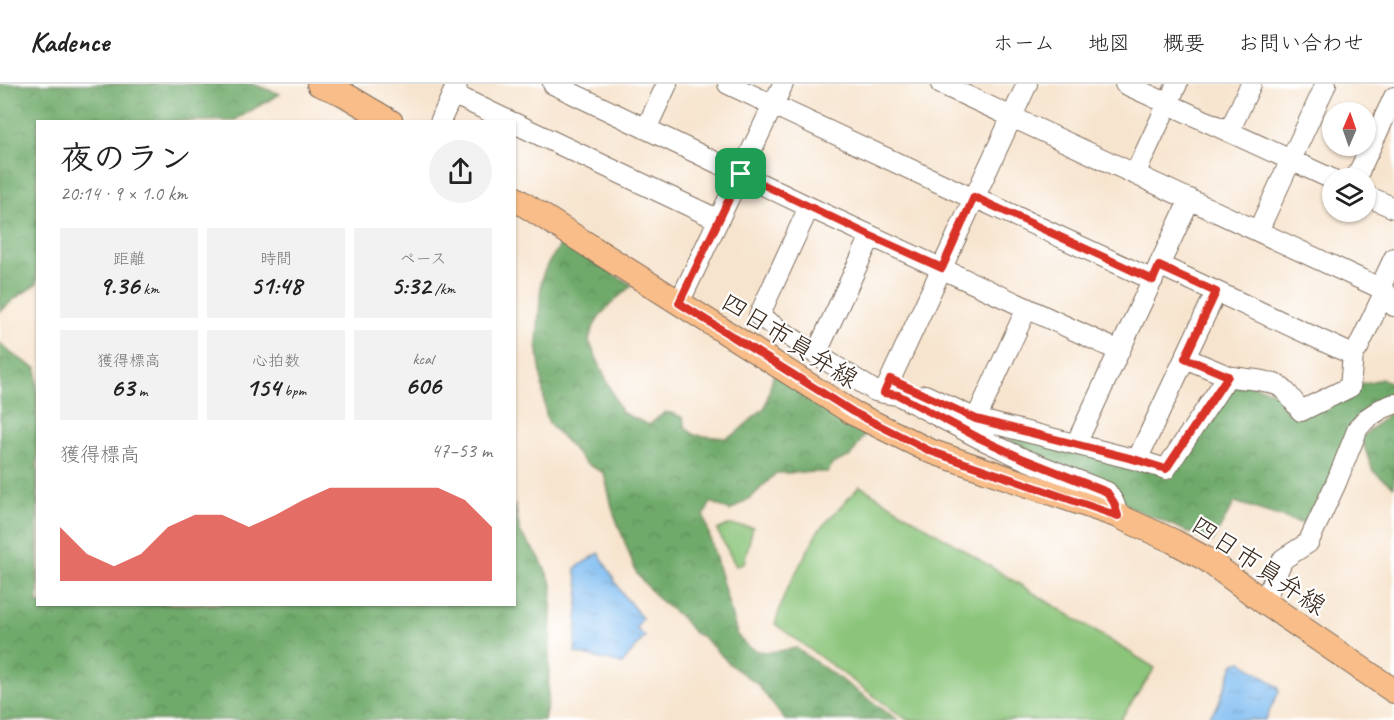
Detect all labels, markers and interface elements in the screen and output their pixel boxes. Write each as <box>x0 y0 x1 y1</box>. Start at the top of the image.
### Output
text: Kadence <box>30 24 109 59</box>
text: ホーム <box>993 30 1055 56</box>
text: 地図 <box>1088 30 1130 56</box>
text: 概要 <box>1163 30 1205 56</box>
text: お問い合わせ <box>1238 30 1364 56</box>
north arrow <box>1322 102 1376 156</box>
map controls <box>1322 102 1376 222</box>
text: 夜のラン <box>60 137 192 179</box>
button: share <box>429 140 492 203</box>
pin <box>715 148 766 199</box>
icon: arrive <box>724 157 757 190</box>
button: layers <box>1322 168 1376 222</box>
text: 20:14 · 9 × 1.0 km <box>60 181 187 206</box>
text: 距離 <box>113 249 145 269</box>
text: 時間 <box>260 249 292 269</box>
text: ペース <box>399 249 447 269</box>
text: 9.36 <box>99 269 139 302</box>
text: 51:48 <box>250 269 302 302</box>
text: 5:32 <box>391 269 431 302</box>
text: km <box>139 279 159 299</box>
text: /km <box>431 279 455 299</box>
street label: 四日市員弁線 <box>715 285 865 396</box>
text: kcal <box>412 349 434 369</box>
text: 獲得標高 <box>97 351 161 371</box>
text: 心拍数 <box>252 351 300 371</box>
text: 606 <box>405 369 441 402</box>
text: 63 <box>111 371 135 404</box>
text: 154 <box>246 371 280 404</box>
text: m <box>135 381 147 401</box>
text: bpm <box>280 381 306 401</box>
text: 47–53 m <box>431 438 492 463</box>
text: 獲得標高 <box>60 442 140 467</box>
street label: 四日市員弁線 <box>1185 508 1333 623</box>

